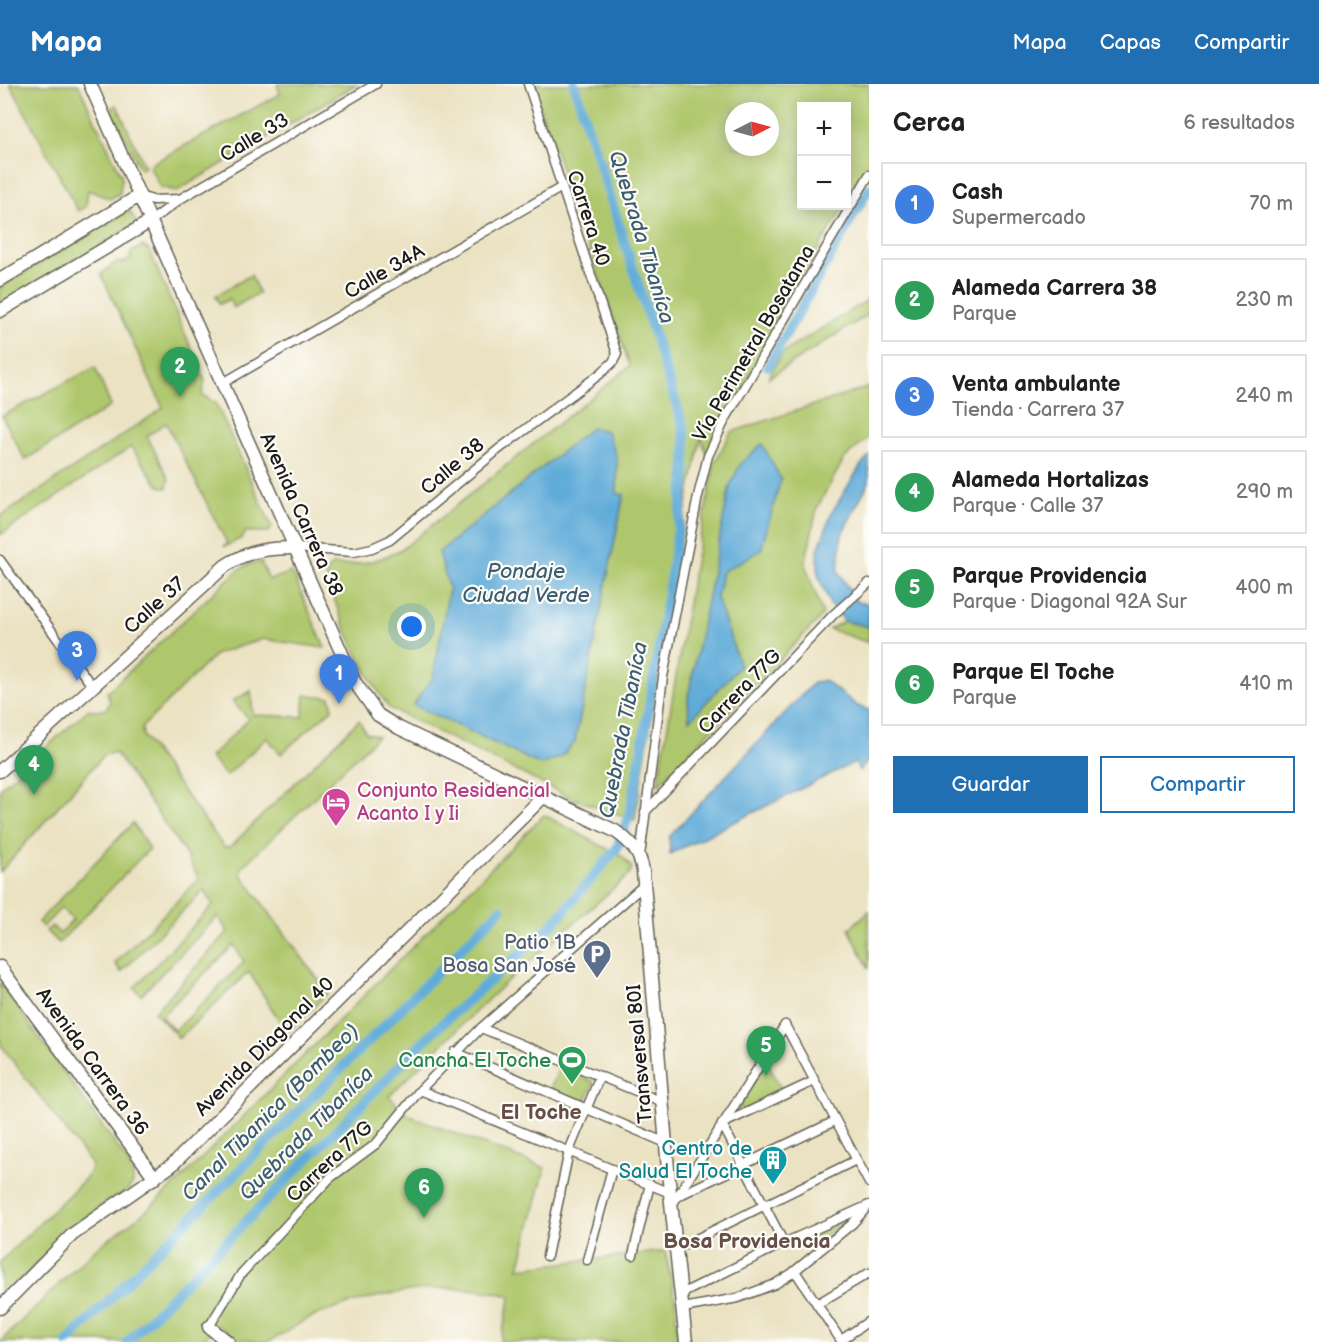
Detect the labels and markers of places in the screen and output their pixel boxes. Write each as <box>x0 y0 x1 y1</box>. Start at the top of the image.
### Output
pin: 2 <box>160 348 200 397</box>
pin: 3 <box>58 632 97 681</box>
pin: 1 <box>320 654 358 704</box>
pin: 4 <box>15 746 54 795</box>
place label: Conjunto Residencial Acanto I y Ii <box>357 779 550 826</box>
hotel icon: Conjunto Residencial Acanto I y Ii <box>320 786 352 828</box>
place label: Patio 1B Bosa San José <box>442 931 576 978</box>
parking icon: Patio 1B Bosa San José <box>581 938 613 980</box>
pin: 5 <box>746 1026 786 1076</box>
sports icon: Cancha El Toche <box>556 1044 588 1086</box>
place label: Cancha El Toche <box>398 1049 551 1073</box>
place label: Centro de Salud El Toche <box>619 1137 752 1184</box>
building icon: Centro de Salud El Toche <box>757 1144 789 1186</box>
pin: 6 <box>404 1168 444 1218</box>

